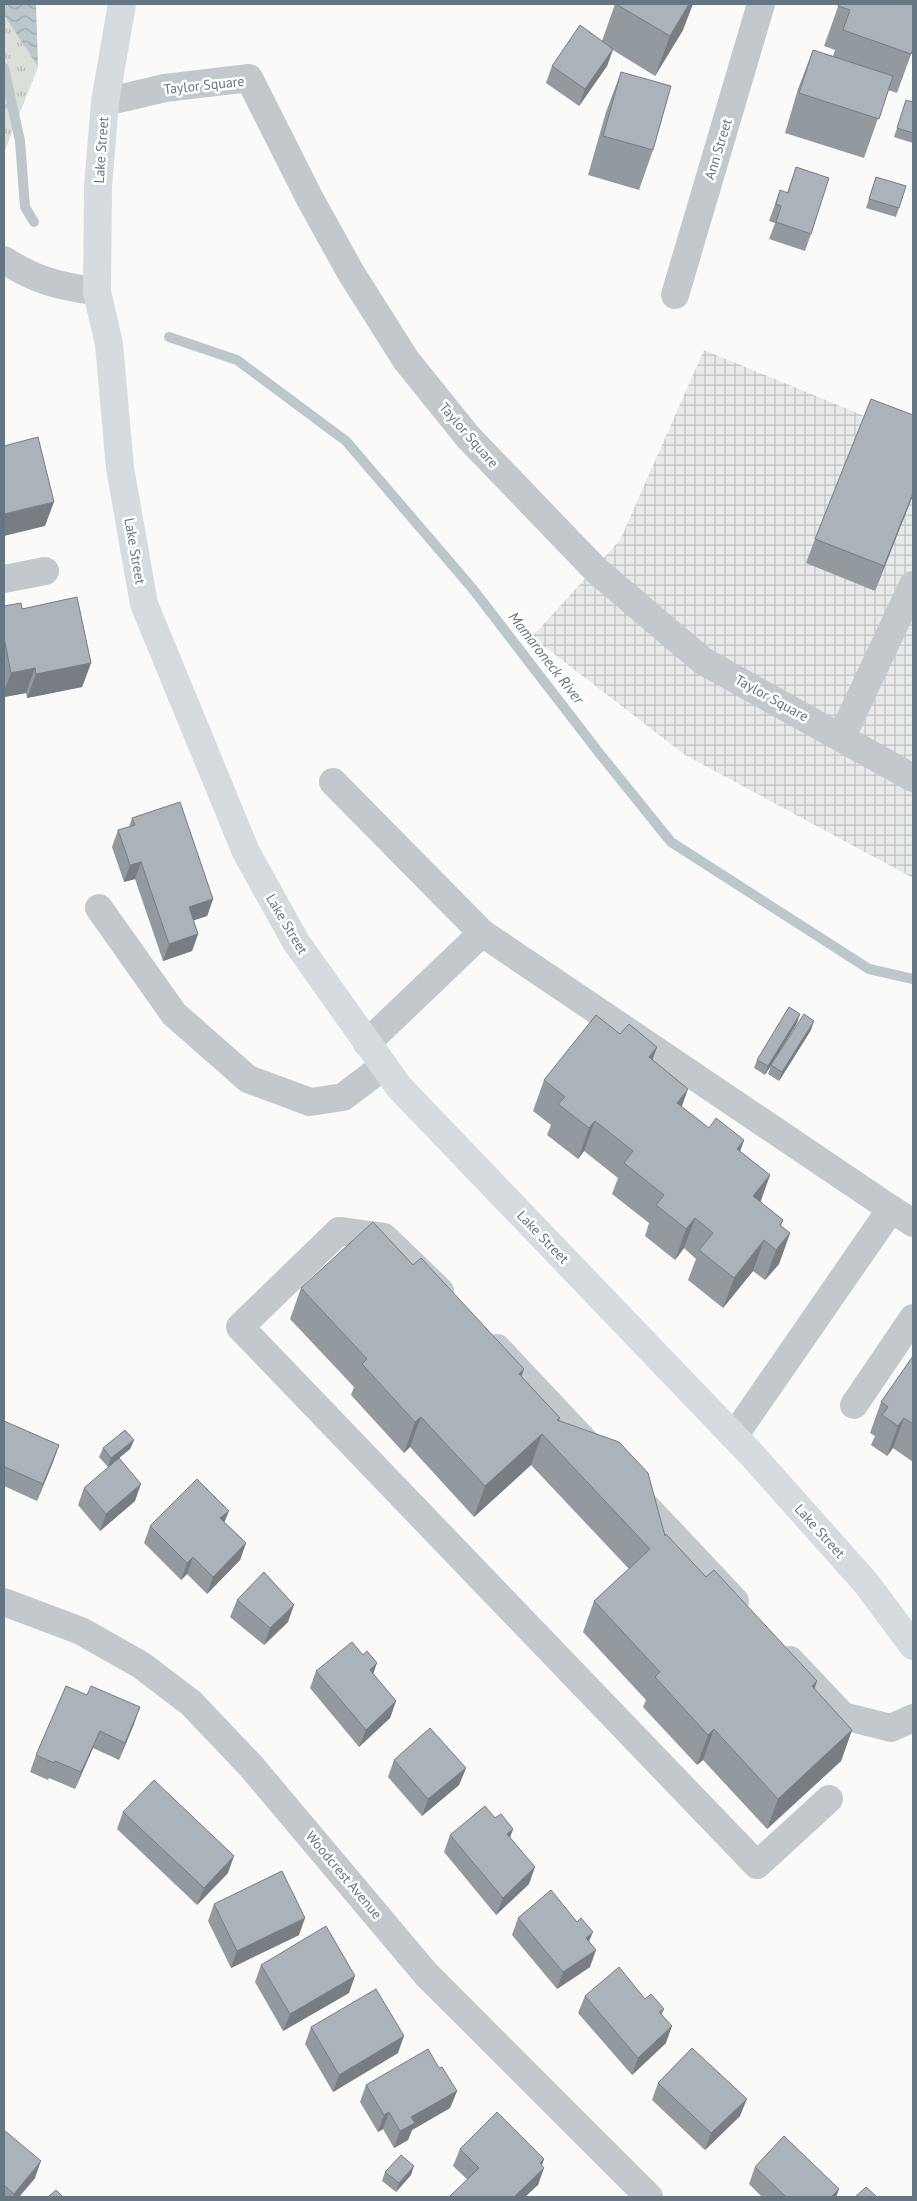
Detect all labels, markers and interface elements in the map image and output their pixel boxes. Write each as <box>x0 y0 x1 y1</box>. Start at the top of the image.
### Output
street label: Taylor Square <box>163 72 245 98</box>
street label: Lake Street <box>90 116 112 184</box>
street label: Ann Street <box>700 116 736 182</box>
street label: Taylor Square <box>436 398 502 472</box>
street label: Lake Street <box>120 516 150 586</box>
water label: Mamaroneck River <box>505 608 589 708</box>
street label: Taylor Square <box>732 670 812 726</box>
street label: Lake Street <box>262 891 312 958</box>
street label: Lake Street <box>513 1207 573 1268</box>
street label: Lake Street <box>791 1500 849 1562</box>
street label: Woodcrest Avenue <box>302 1827 386 1923</box>

